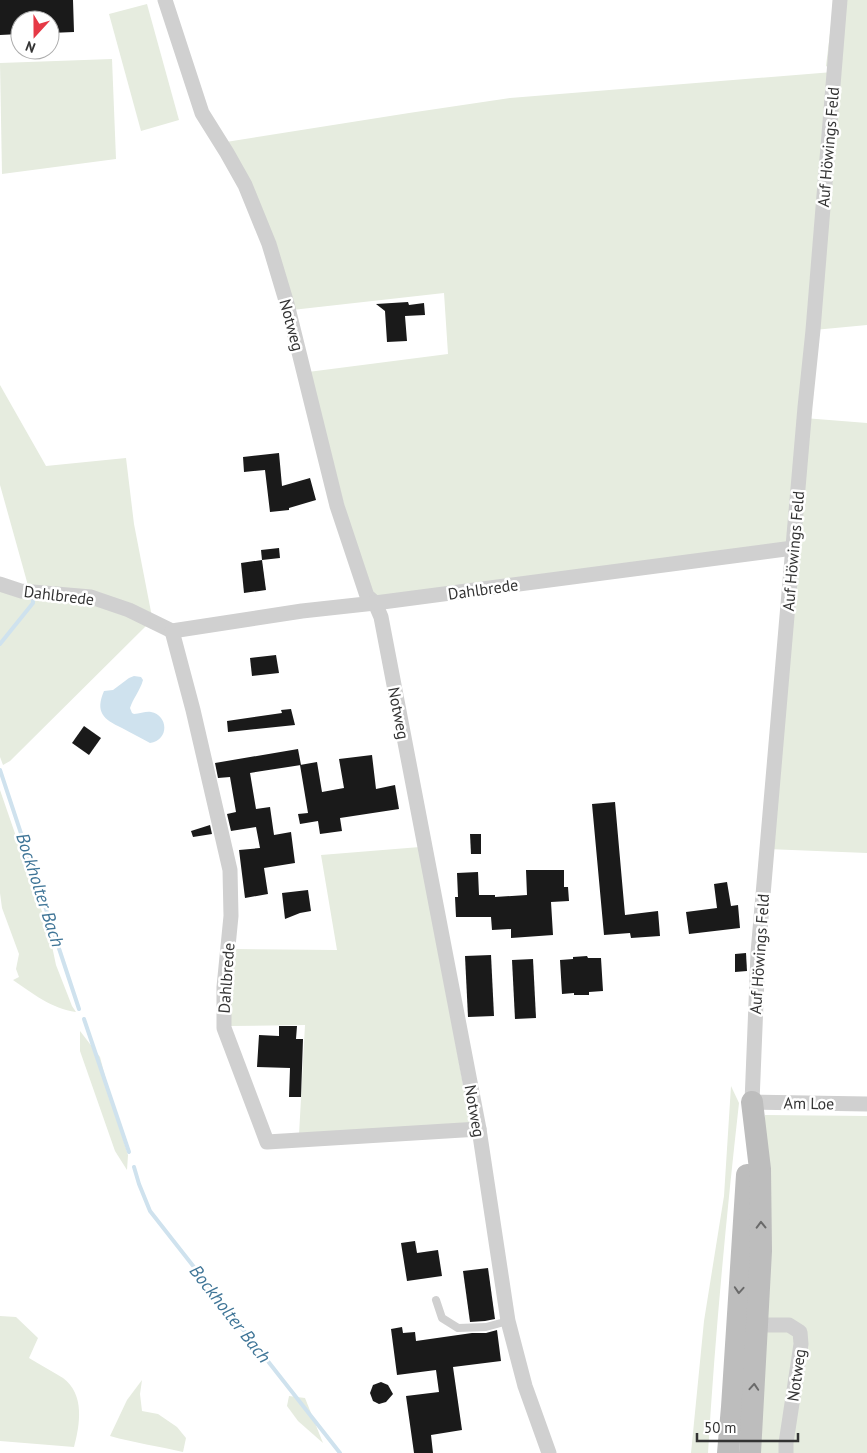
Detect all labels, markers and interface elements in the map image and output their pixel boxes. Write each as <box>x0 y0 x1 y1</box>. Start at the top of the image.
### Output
north arrow <box>10 10 60 60</box>
text: N <box>23 37 38 57</box>
street label: Auf Höwings Feld <box>813 86 843 208</box>
street label: Notweg <box>275 297 309 353</box>
street label: Auf Höwings Feld <box>778 490 808 612</box>
street label: Dahlbrede <box>447 574 519 604</box>
street label: Dahlbrede <box>23 581 95 609</box>
street label: Notweg <box>384 685 414 741</box>
water label: Bockholter Bach <box>11 830 70 950</box>
street label: Auf Höwings Feld <box>745 893 773 1015</box>
street label: Dahlbrede <box>214 942 238 1014</box>
street label: Notweg <box>461 1083 489 1139</box>
street label: Am Loe <box>784 1093 834 1113</box>
one-way arrow <box>756 1220 766 1228</box>
water label: Bockholter Bach <box>185 1260 276 1367</box>
one-way arrow <box>734 1286 745 1294</box>
street label: Notweg <box>782 1347 810 1403</box>
one-way arrow <box>748 1383 759 1391</box>
scale bar <box>697 1410 798 1442</box>
text: 50 m <box>704 1418 737 1437</box>

